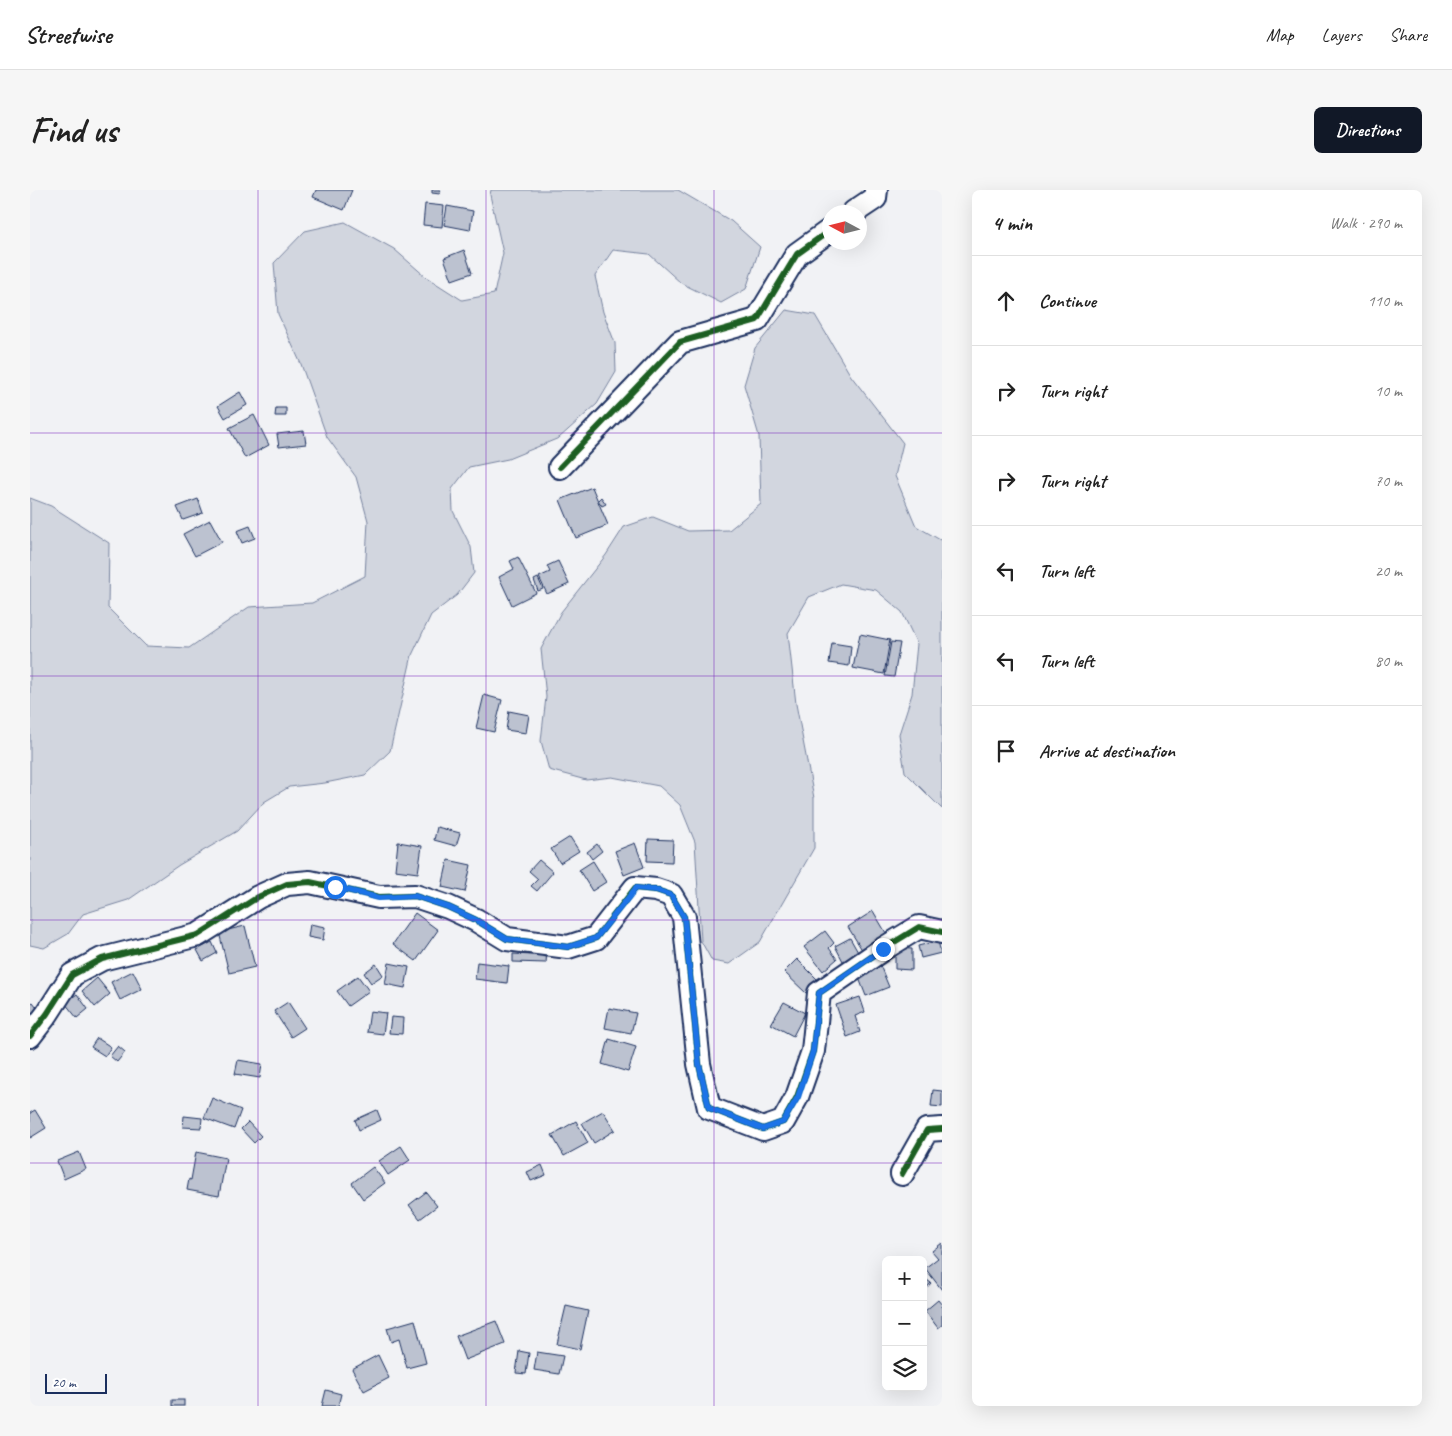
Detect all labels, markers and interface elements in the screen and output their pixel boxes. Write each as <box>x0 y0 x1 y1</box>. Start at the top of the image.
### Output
text: Streetwise <box>25 20 111 50</box>
text: Map <box>1266 24 1294 46</box>
text: Layers <box>1322 24 1361 46</box>
text: Share <box>1389 24 1427 46</box>
button: Directions <box>1314 107 1422 153</box>
text: Find us <box>30 108 117 153</box>
north arrow <box>822 205 867 250</box>
text: 4 min <box>992 210 1032 236</box>
text: Walk · 290 m <box>1330 213 1402 233</box>
icon: ahead <box>992 287 1020 315</box>
text: Continue <box>1039 289 1096 313</box>
text: 110 m <box>1368 291 1402 311</box>
icon: right <box>992 377 1020 405</box>
text: Turn right <box>1039 379 1106 403</box>
text: 10 m <box>1375 381 1402 401</box>
icon: right <box>992 467 1020 495</box>
text: Turn right <box>1039 469 1106 493</box>
text: 70 m <box>1375 471 1402 491</box>
icon: left <box>992 557 1020 585</box>
text: Turn left <box>1039 559 1094 583</box>
text: 20 m <box>1375 561 1402 581</box>
icon: left <box>992 647 1020 675</box>
text: Turn left <box>1039 649 1094 673</box>
text: 80 m <box>1375 651 1402 671</box>
icon: arrive <box>992 737 1020 765</box>
text: Arrive at destination <box>1039 739 1175 763</box>
route start <box>324 876 347 899</box>
route end <box>872 938 895 961</box>
map controls <box>882 1256 927 1391</box>
button: + <box>882 1256 927 1301</box>
button: − <box>882 1301 927 1346</box>
button: layers <box>882 1346 927 1391</box>
scale bar <box>45 1371 108 1394</box>
text: 20 m <box>52 1374 76 1391</box>

